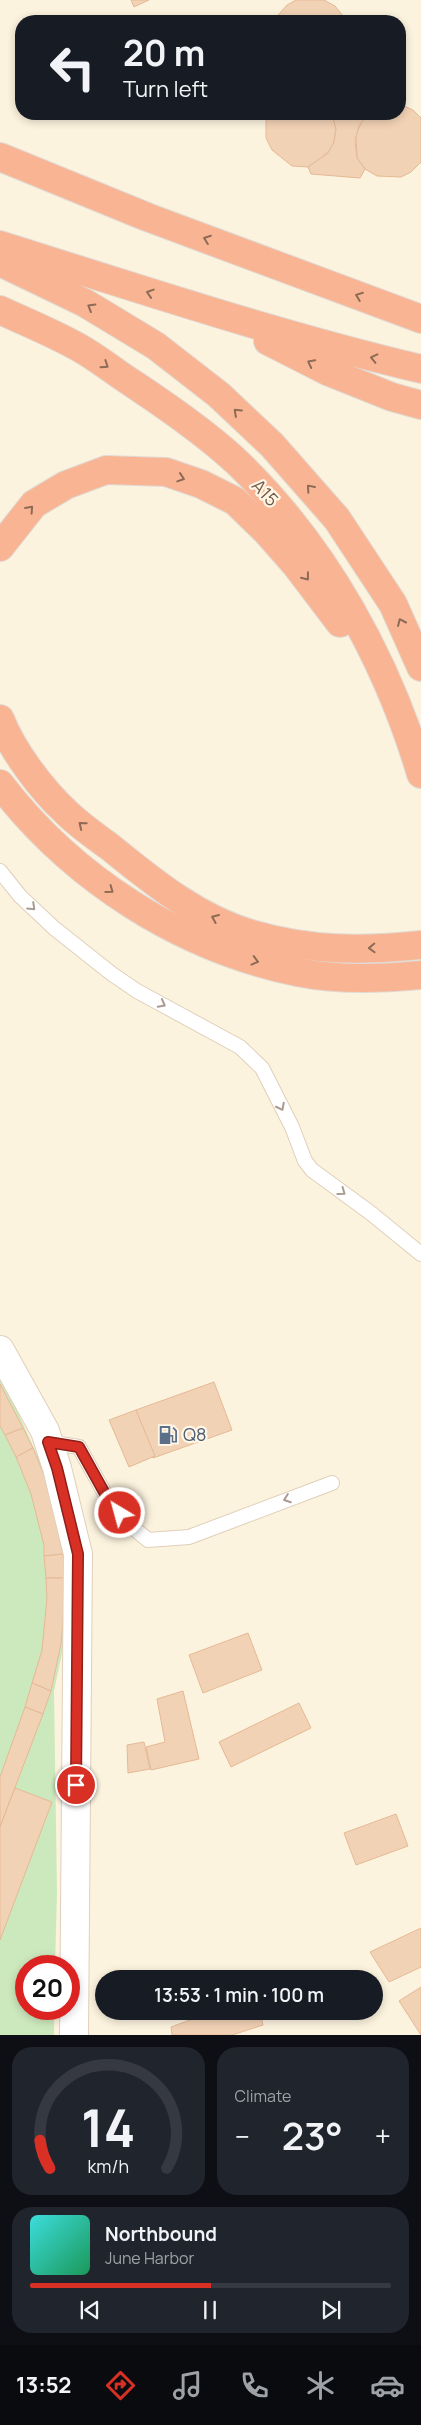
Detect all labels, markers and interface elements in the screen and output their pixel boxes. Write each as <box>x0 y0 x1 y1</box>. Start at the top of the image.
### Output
text: 20 m <box>123 29 205 77</box>
icon: left <box>40 35 105 100</box>
text: Turn left <box>123 74 208 104</box>
one-way arrow <box>203 235 212 245</box>
one-way arrow <box>147 289 155 299</box>
one-way arrow <box>355 292 364 302</box>
one-way arrow <box>87 303 96 313</box>
one-way arrow <box>369 353 378 364</box>
one-way arrow <box>99 359 109 368</box>
one-way arrow <box>307 359 316 369</box>
one-way arrow <box>233 409 242 418</box>
one-way arrow <box>177 472 185 482</box>
street label: A15 <box>247 474 284 511</box>
one-way arrow <box>307 485 316 494</box>
one-way arrow <box>24 506 33 515</box>
one-way arrow <box>300 571 308 580</box>
one-way arrow <box>397 618 408 627</box>
one-way arrow <box>79 823 88 831</box>
one-way arrow <box>104 884 114 893</box>
one-way arrow <box>27 901 36 910</box>
one-way arrow <box>211 914 220 925</box>
one-way arrow <box>368 943 376 954</box>
one-way arrow <box>251 956 259 966</box>
one-way arrow <box>156 998 165 1008</box>
one-way arrow <box>275 1101 285 1110</box>
one-way arrow <box>336 1186 346 1195</box>
place label: Q8 <box>183 1422 206 1446</box>
fuel station icon: Q8 <box>157 1424 179 1446</box>
position arrow <box>93 1486 145 1538</box>
one-way arrow <box>283 1493 291 1503</box>
pin <box>55 1764 97 1806</box>
icon: arrive <box>62 1771 90 1799</box>
speed limit sign: 20 <box>15 1955 80 2020</box>
text: 13:53 · 1 min · 100 m <box>154 1982 324 2008</box>
text: Climate <box>235 2085 291 2107</box>
text: 14 <box>81 2092 135 2163</box>
text: 23° <box>282 2109 343 2161</box>
text: − <box>235 2117 250 2155</box>
text: + <box>375 2117 391 2155</box>
text: km/h <box>87 2154 129 2178</box>
text: Northbound <box>105 2221 217 2247</box>
text: June Harbor <box>105 2247 194 2269</box>
icon: previous <box>76 2296 104 2324</box>
icon: pause <box>196 2296 224 2324</box>
icon: next <box>317 2296 345 2324</box>
icon: directions <box>103 2368 138 2403</box>
icon: music <box>170 2368 205 2403</box>
icon: phone <box>237 2368 272 2403</box>
icon: climate <box>303 2368 338 2403</box>
icon: car <box>370 2368 405 2403</box>
text: 13:52 <box>16 2370 71 2400</box>

